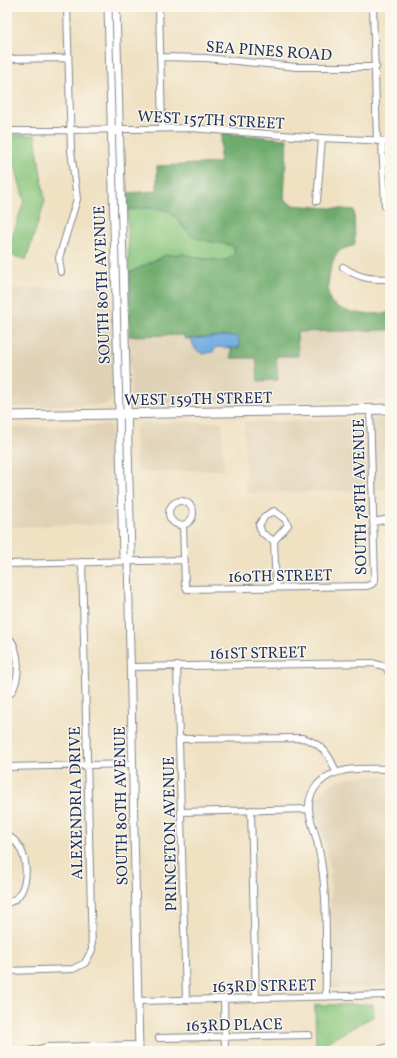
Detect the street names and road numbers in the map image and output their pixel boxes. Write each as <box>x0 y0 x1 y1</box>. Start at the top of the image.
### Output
street label: SEA PINES ROAD <box>205 37 333 67</box>
street label: WEST 157TH STREET <box>137 106 285 136</box>
street label: SOUTH 80TH AVENUE <box>89 205 117 365</box>
street label: WEST 159TH STREET <box>124 388 272 412</box>
street label: SOUTH 78TH AVENUE <box>349 418 373 576</box>
street label: 160TH STREET <box>228 565 332 589</box>
street label: 161ST STREET <box>209 642 307 666</box>
street label: ALEXENDRIA DRIVE <box>65 726 89 880</box>
street label: SOUTH 80TH AVENUE <box>110 726 134 886</box>
street label: PRINCETON AVENUE <box>159 756 183 912</box>
street label: 163RD STREET <box>212 975 316 999</box>
street label: 163RD PLACE <box>185 1014 283 1038</box>

